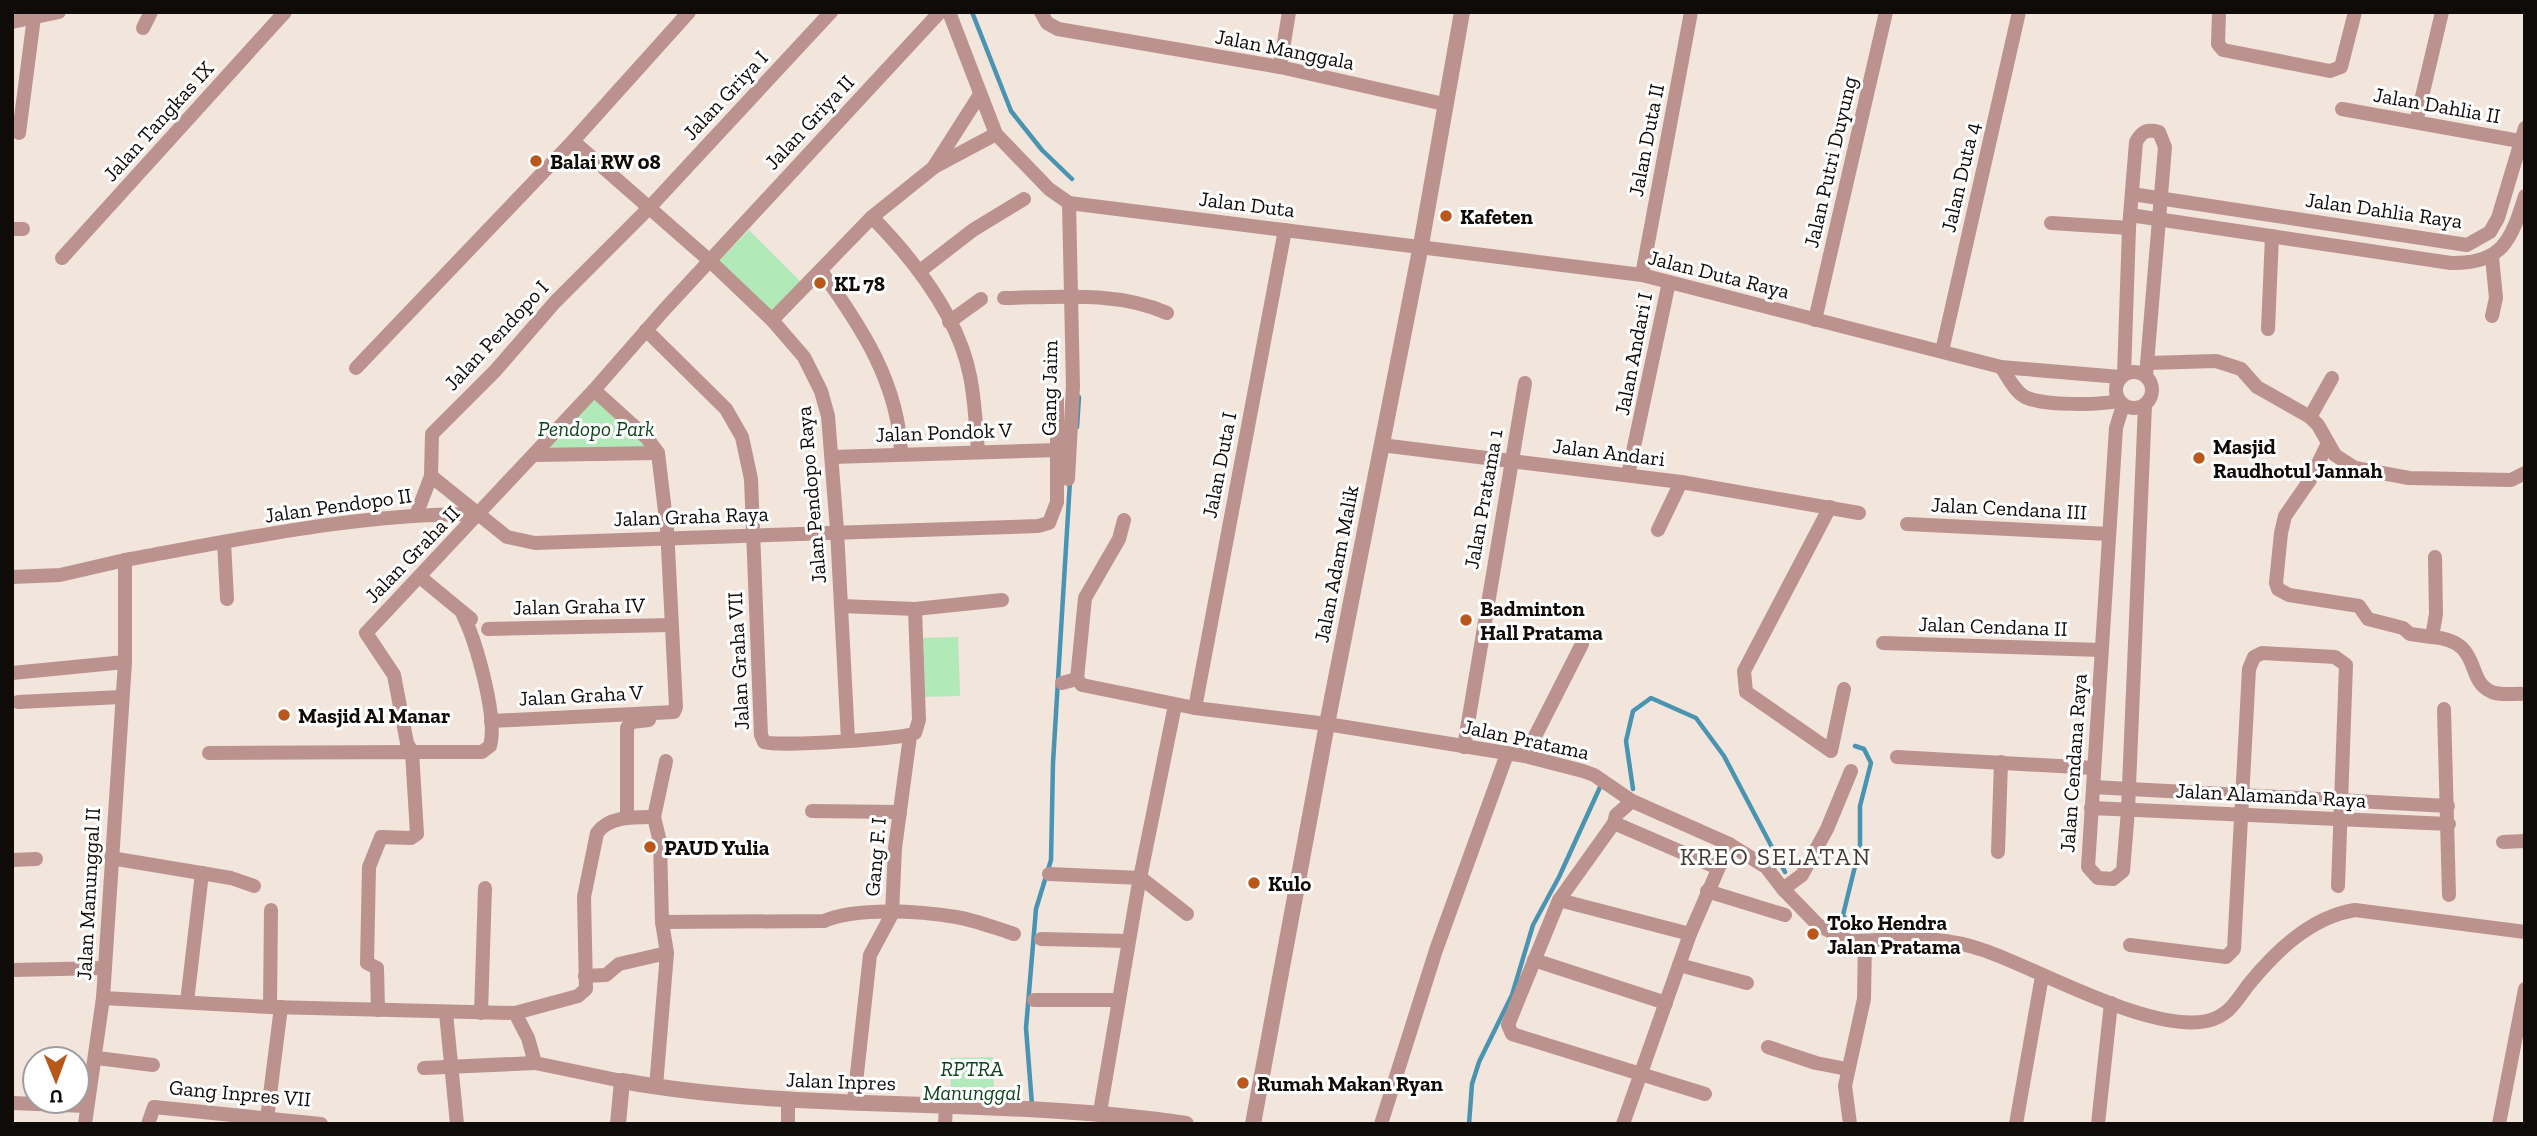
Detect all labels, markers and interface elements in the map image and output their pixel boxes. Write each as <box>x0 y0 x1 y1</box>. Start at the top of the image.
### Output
street label: Jalan Manggala <box>1213 23 1357 75</box>
street label: Jalan Griya I <box>677 45 773 145</box>
street label: Jalan Tangkas IX <box>98 55 219 186</box>
street label: Jalan Griya II <box>759 70 859 174</box>
street label: Jalan Putri Duyung <box>1798 73 1862 250</box>
street label: Jalan Duta II <box>1623 81 1669 199</box>
street label: Jalan Dahlia II <box>2372 82 2502 128</box>
street label: Jalan Duta 4 <box>1935 119 1985 235</box>
place label: Balai RW 08 <box>550 149 661 174</box>
marker: Balai RW 08 <box>528 153 544 169</box>
street label: Jalan Duta <box>1198 186 1296 222</box>
street label: Jalan Dahlia Raya <box>2304 187 2464 233</box>
place label: Kafeten <box>1460 204 1534 229</box>
marker: Kafeten <box>1438 208 1454 224</box>
street label: Jalan Duta Raya <box>1646 244 1792 304</box>
place label: KL 78 <box>834 271 885 296</box>
street label: Jalan Pendopo I <box>439 275 553 395</box>
marker: KL 78 <box>812 275 828 291</box>
street label: Jalan Andari I <box>1609 290 1657 418</box>
street label: Gang Jaim <box>1036 340 1062 436</box>
street label: Jalan Pendopo Raya <box>791 405 831 585</box>
street label: Jalan Duta I <box>1196 410 1242 520</box>
park label: Pendopo Park <box>538 416 654 441</box>
street label: Jalan Pondok V <box>875 417 1013 447</box>
street label: Jalan Pratama 1 <box>1458 427 1508 571</box>
street label: Jalan Andari <box>1551 433 1667 471</box>
place label: Masjid Raudhotul Jannah <box>2213 434 2383 483</box>
marker: Masjid Raudhotul Jannah <box>2191 450 2207 466</box>
street label: Jalan Pendopo II <box>263 482 413 528</box>
street label: Jalan Adam Malik <box>1308 483 1364 645</box>
street label: Jalan Cendana III <box>1930 491 2088 525</box>
street label: Jalan Graha II <box>359 500 465 608</box>
street label: Jalan Graha Raya <box>613 501 769 531</box>
street label: Jalan Graha VII <box>722 591 754 731</box>
street label: Jalan Graha IV <box>513 592 646 620</box>
place label: Badminton Hall Pratama <box>1480 596 1603 645</box>
street label: Jalan Cendana II <box>1918 611 2068 641</box>
marker: Badminton Hall Pratama <box>1458 612 1474 628</box>
street label: Jalan Cendana Raya <box>2054 673 2092 853</box>
street label: Jalan Graha V <box>518 679 644 711</box>
place label: Masjid Al Manar <box>298 703 450 728</box>
marker: Masjid Al Manar <box>276 707 292 723</box>
street label: Jalan Pratama <box>1460 713 1592 765</box>
street label: Jalan Alamanda Raya <box>2175 778 2367 812</box>
street label: Jalan Manunggal II <box>71 807 105 981</box>
street label: Gang F. I <box>859 816 891 898</box>
place label: PAUD Yulia <box>664 835 770 860</box>
marker: PAUD Yulia <box>642 839 658 855</box>
district label: KREO SELATAN <box>1680 842 1872 871</box>
place label: Kulo <box>1268 871 1311 896</box>
marker: Kulo <box>1246 875 1262 891</box>
place label: Toko Hendra Jalan Pratama <box>1827 910 1961 959</box>
marker: Toko Hendra Jalan Pratama <box>1805 926 1821 942</box>
north arrow <box>21 1045 91 1115</box>
park label: RPTRA Manunggal <box>923 1056 1021 1105</box>
street label: Jalan Inpres <box>786 1067 896 1095</box>
place label: Rumah Makan Ryan <box>1257 1071 1444 1096</box>
street label: Gang Inpres VII <box>168 1074 312 1112</box>
marker: Rumah Makan Ryan <box>1235 1075 1251 1091</box>
text: U <box>49 1085 63 1108</box>

